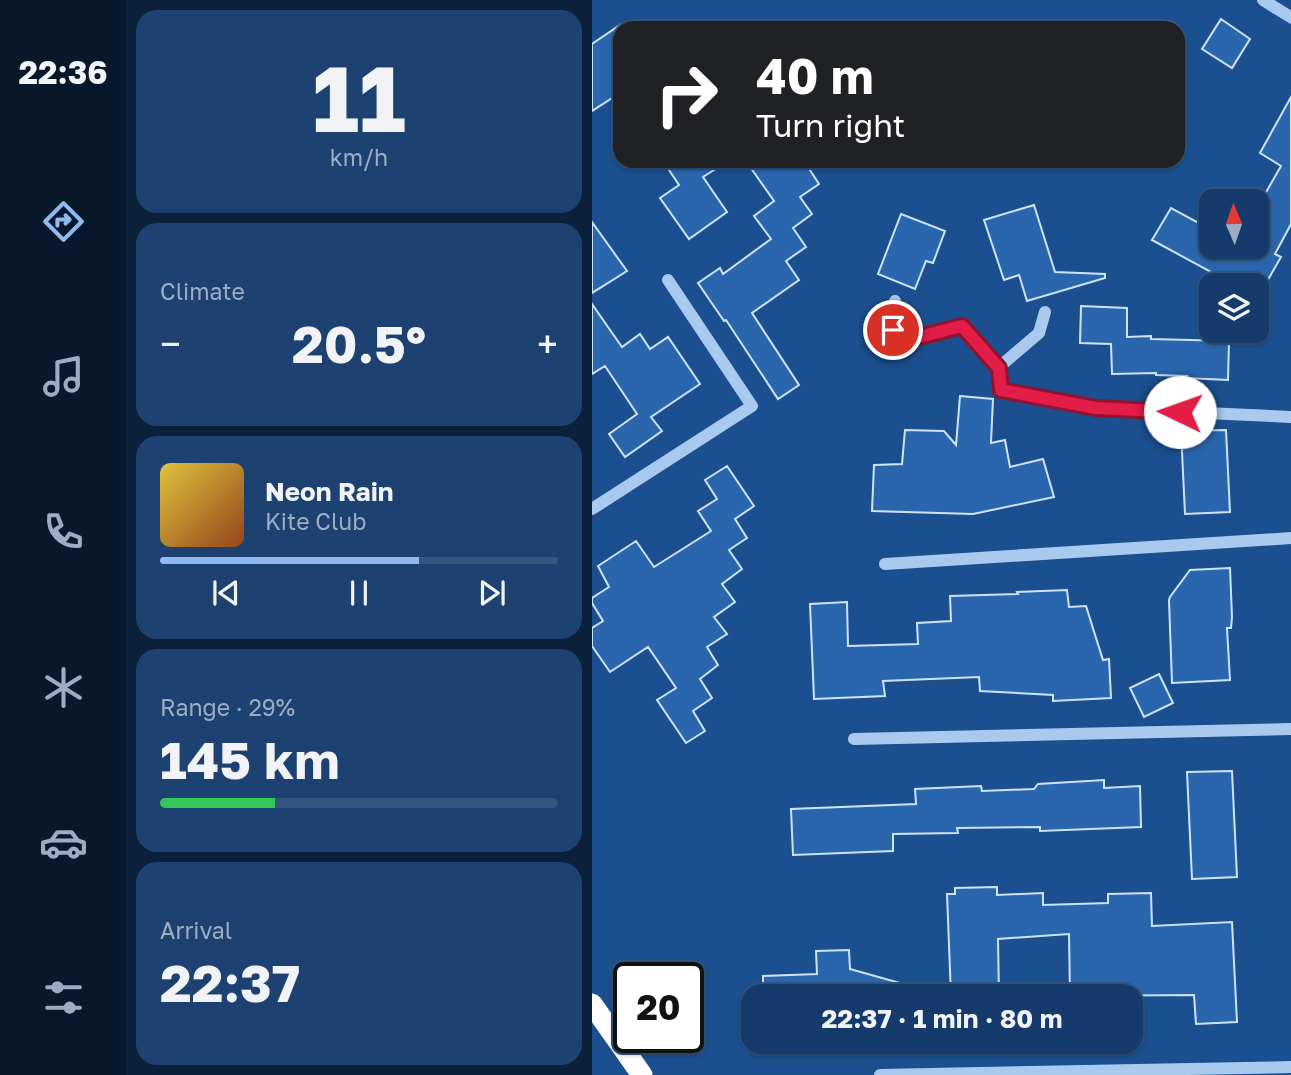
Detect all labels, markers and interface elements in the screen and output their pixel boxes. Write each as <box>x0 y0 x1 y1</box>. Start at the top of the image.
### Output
text: 11 <box>312 43 406 152</box>
text: 40 m <box>756 46 874 105</box>
icon: right <box>641 49 732 140</box>
text: 22:36 <box>18 53 108 91</box>
text: Turn right <box>756 106 905 144</box>
text: km/h <box>330 143 388 171</box>
north arrow <box>1199 189 1269 259</box>
map controls <box>1199 189 1269 343</box>
icon: directions <box>39 197 88 246</box>
button: layers <box>1199 273 1269 343</box>
text: Climate <box>160 277 245 305</box>
pin <box>863 300 923 360</box>
icon: arrive <box>874 311 912 349</box>
text: 20.5° <box>292 312 426 374</box>
text: − <box>160 321 181 366</box>
text: + <box>537 321 558 366</box>
icon: music <box>39 352 88 401</box>
position arrow <box>1143 375 1217 449</box>
text: Neon Rain <box>265 476 394 507</box>
icon: phone <box>39 507 88 556</box>
text: Kite Club <box>265 507 366 535</box>
icon: previous <box>207 574 245 612</box>
icon: pause <box>340 574 378 612</box>
icon: next <box>473 574 511 612</box>
icon: climate <box>39 663 88 712</box>
text: Range · 29% <box>160 693 295 721</box>
text: 145 km <box>160 728 340 790</box>
icon: car <box>39 818 88 867</box>
text: Arrival <box>160 916 232 944</box>
text: 22:37 <box>160 951 300 1013</box>
speed limit sign: 20 <box>613 962 704 1053</box>
icon: filters <box>39 973 88 1022</box>
text: 22:37 · 1 min · 80 m <box>822 1003 1063 1034</box>

